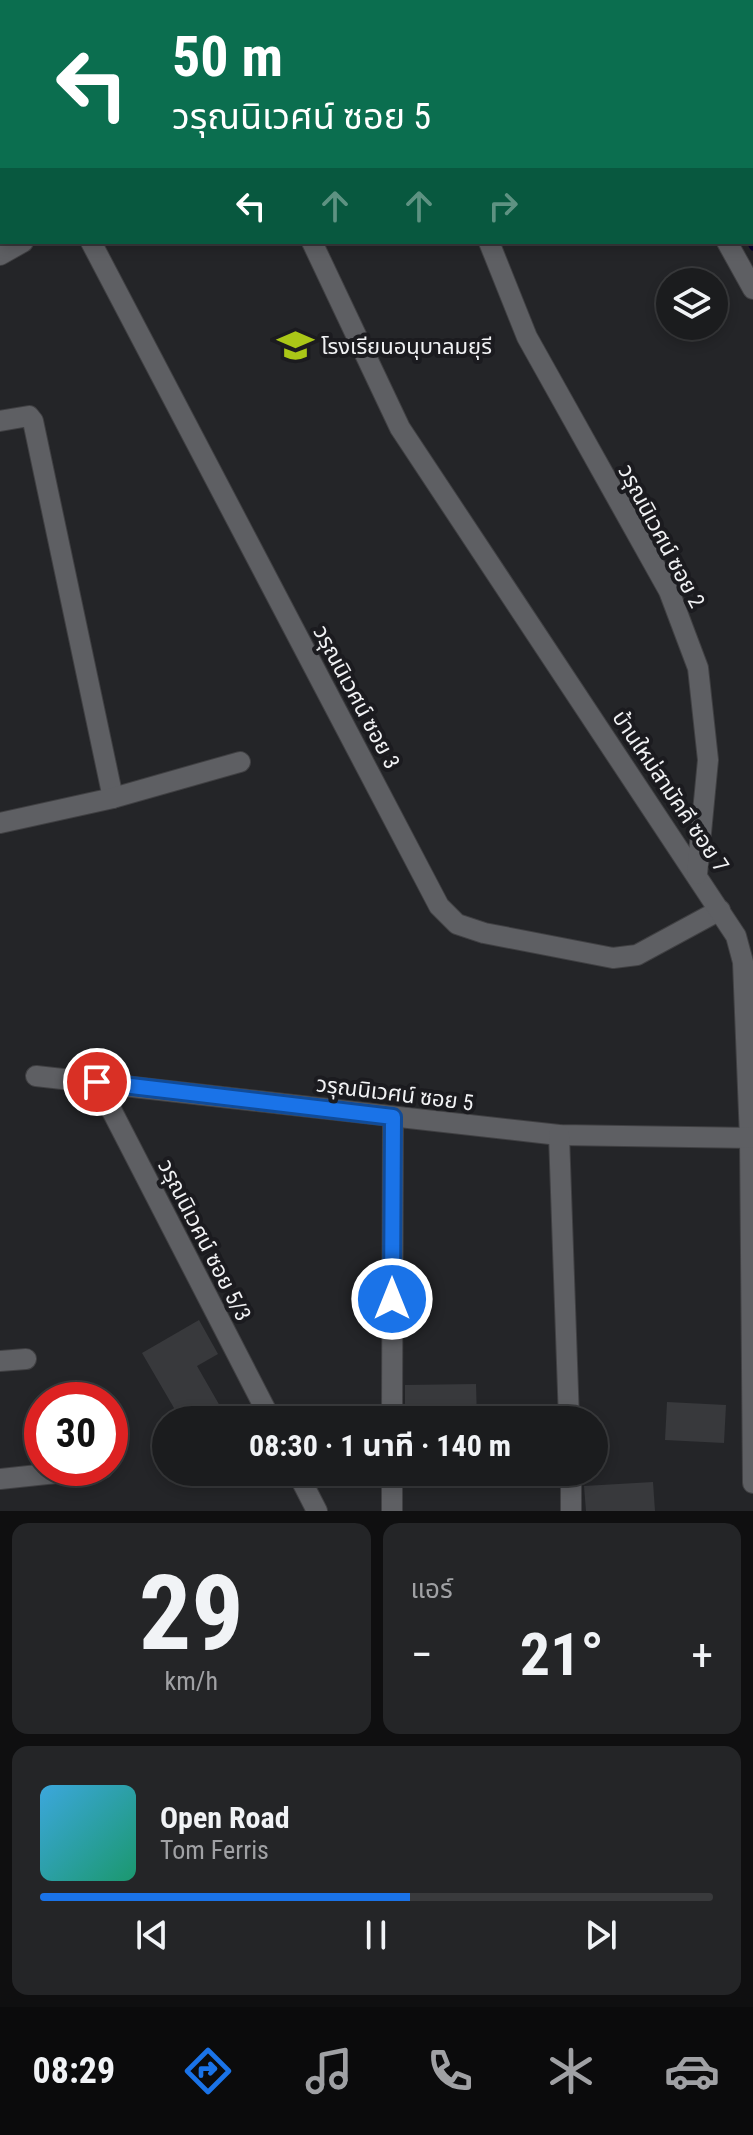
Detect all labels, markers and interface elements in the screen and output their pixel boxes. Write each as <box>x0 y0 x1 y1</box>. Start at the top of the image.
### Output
text: 50 m <box>172 24 283 90</box>
icon: left <box>40 32 144 136</box>
text: วรุณนิเวศน์ ซอย 5 <box>172 96 431 138</box>
icon: left <box>229 184 273 228</box>
icon: ahead <box>313 184 357 228</box>
icon: ahead <box>397 184 441 228</box>
icon: right <box>481 184 525 228</box>
map controls <box>656 268 728 340</box>
button: layers <box>656 268 728 340</box>
school or university icon: โรงเรียนอนุบาลมยุรี <box>276 327 314 365</box>
place label: โรงเรียนอนุบาลมยุรี <box>321 334 492 360</box>
street label: วรุณนิเวศน์ ซอย 2 <box>612 460 710 612</box>
street label: วรุณนิเวศน์ ซอย 3 <box>307 621 405 773</box>
street label: บ้านใหม่สามัคคี ซอย 7 <box>607 706 734 877</box>
pin <box>63 1048 131 1116</box>
icon: arrive <box>75 1060 119 1104</box>
street label: วรุณนิเวศน์ ซอย 5 <box>315 1071 475 1117</box>
street label: วรุณนิเวศน์ ซอย 5/3 <box>152 1156 256 1325</box>
position arrow <box>350 1257 434 1341</box>
speed limit sign: 30 <box>24 1382 128 1486</box>
text: 08:30 · 1 นาที · 140 m <box>249 1428 511 1463</box>
text: 29 <box>139 1553 244 1674</box>
text: แอร์ <box>411 1574 453 1604</box>
text: 21° <box>520 1619 604 1690</box>
text: − <box>411 1629 433 1681</box>
text: + <box>691 1629 713 1681</box>
text: km/h <box>165 1666 218 1696</box>
text: Open Road <box>160 1800 290 1835</box>
text: Tom Ferris <box>160 1835 269 1865</box>
icon: previous <box>130 1913 174 1957</box>
icon: pause <box>354 1913 398 1957</box>
icon: next <box>579 1913 623 1957</box>
icon: directions <box>180 2043 236 2099</box>
icon: music <box>301 2043 357 2099</box>
icon: phone <box>422 2043 478 2099</box>
icon: climate <box>543 2043 599 2099</box>
icon: car <box>664 2043 720 2099</box>
text: 08:29 <box>33 2050 115 2092</box>

